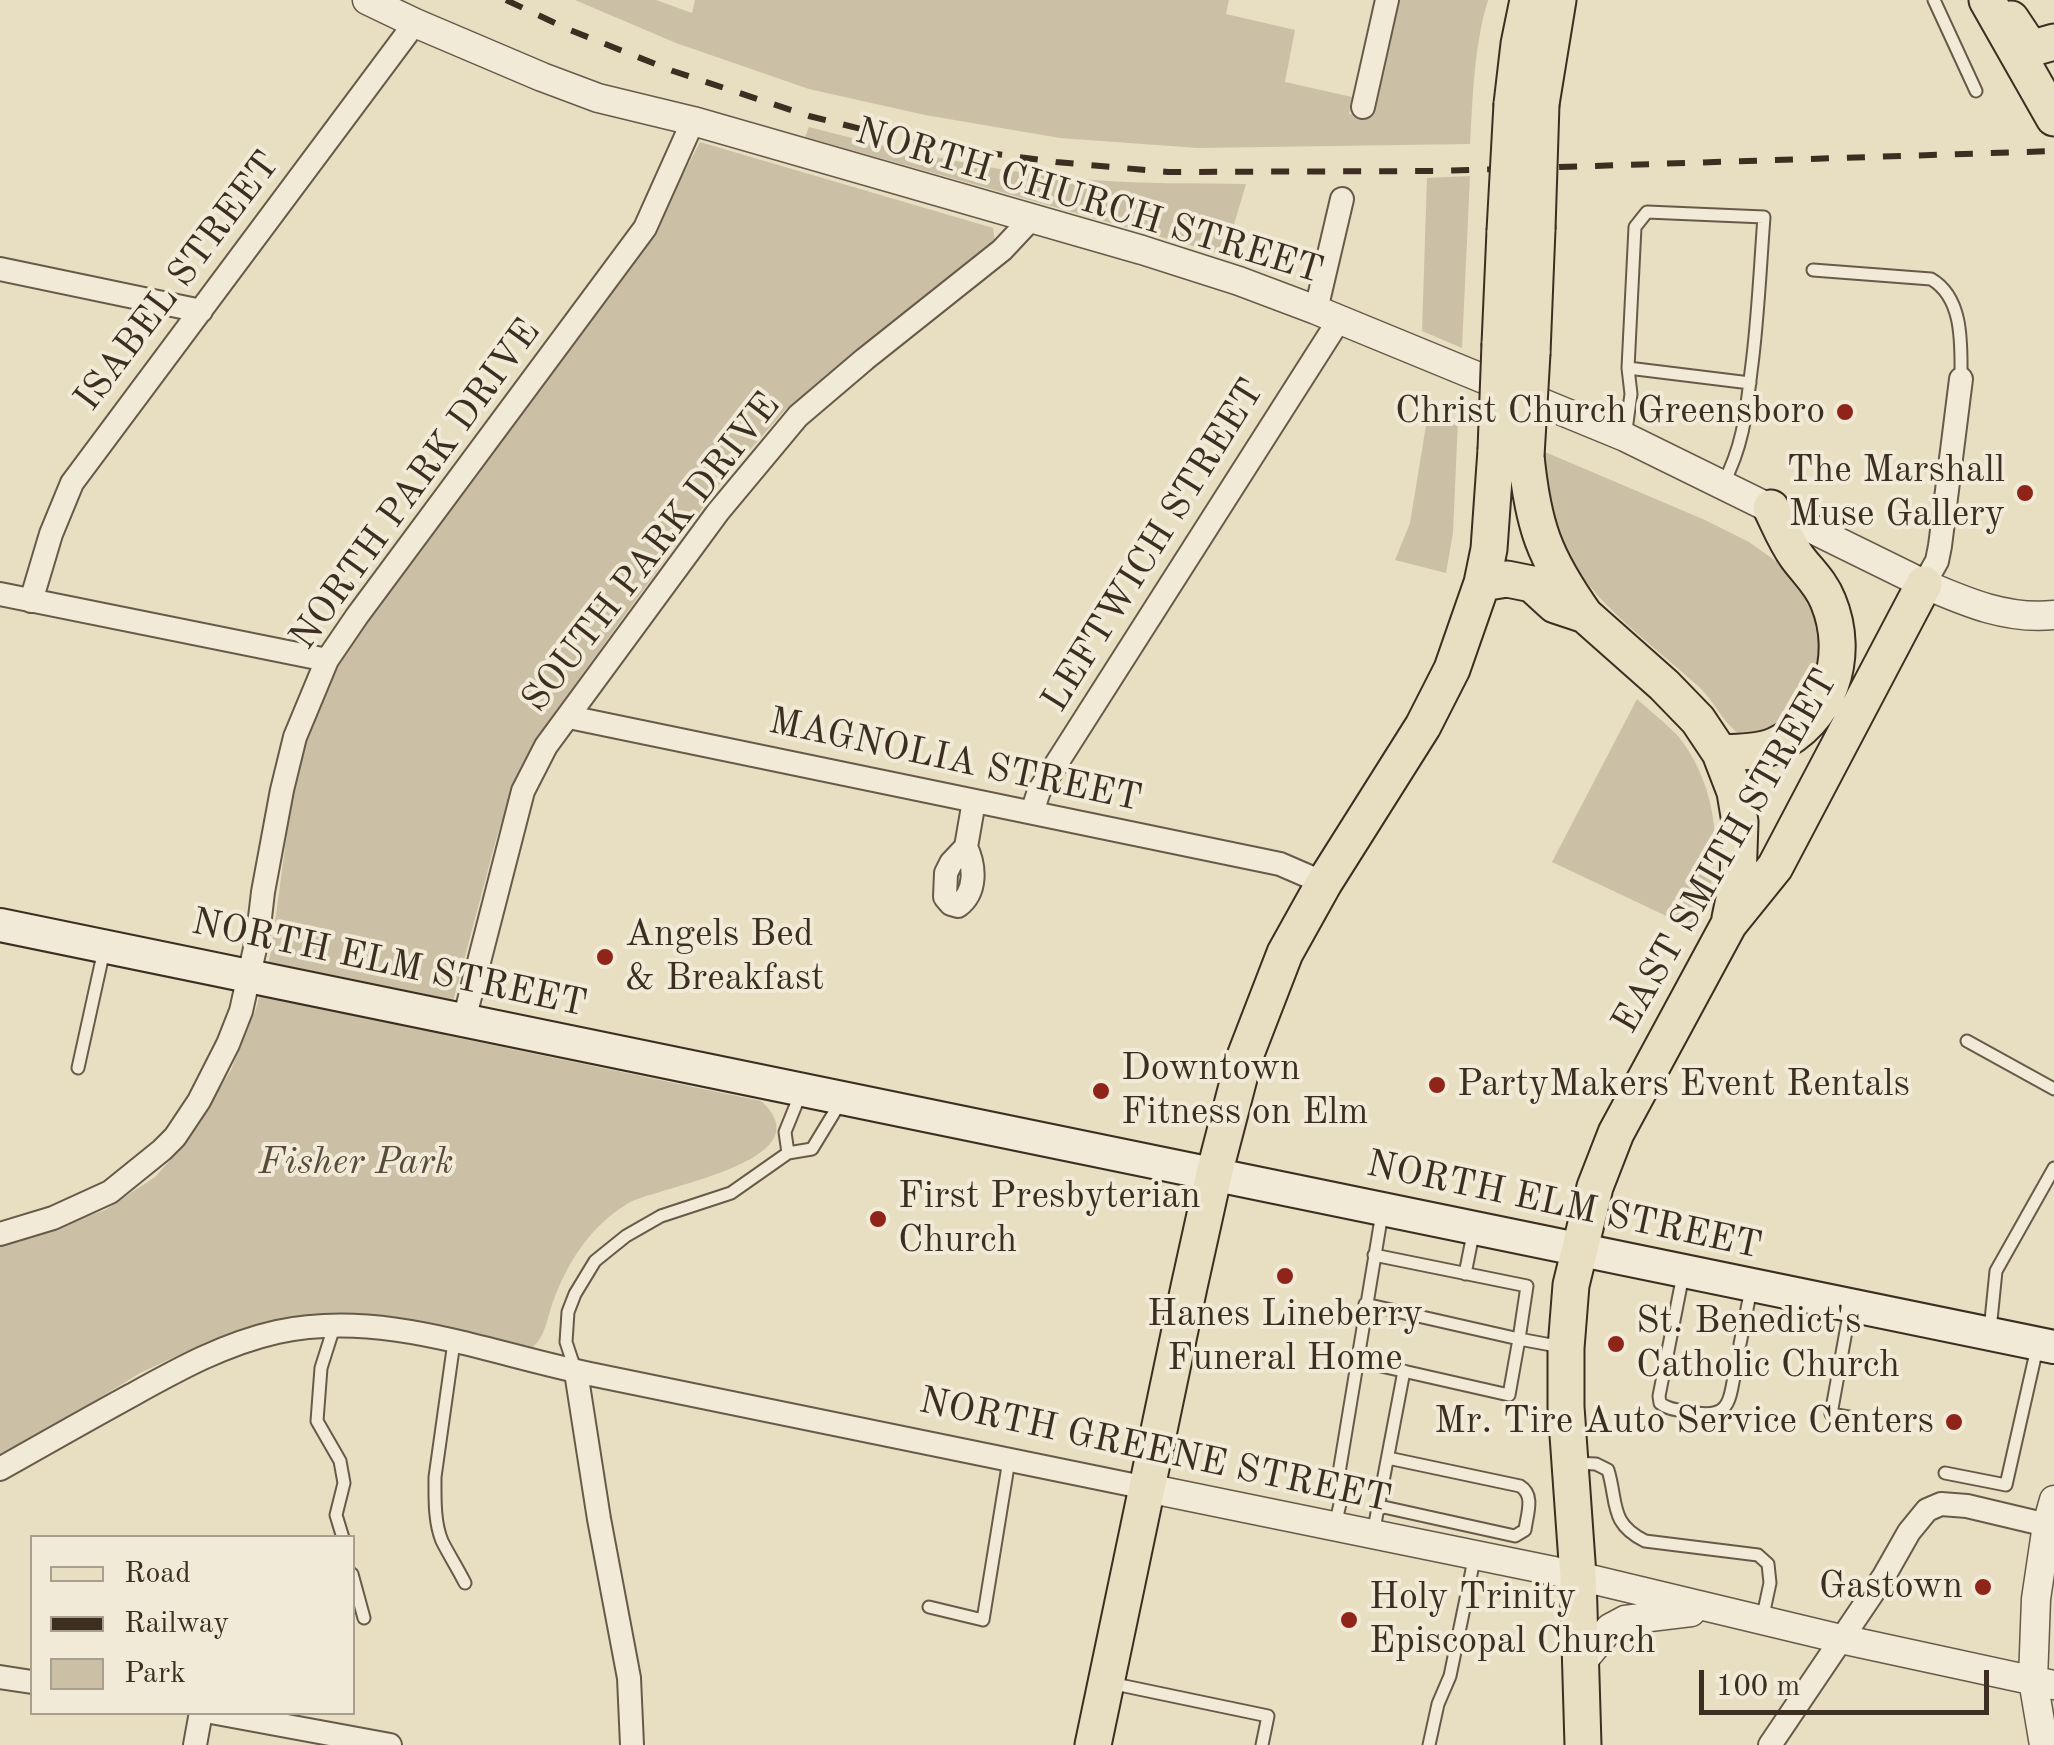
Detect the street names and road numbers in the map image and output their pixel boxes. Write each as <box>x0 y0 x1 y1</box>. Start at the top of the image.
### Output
street label: NORTH CHURCH STREET <box>850 109 1328 295</box>
street label: ISABEL STREET <box>66 143 290 421</box>
street label: NORTH PARK DRIVE <box>281 311 551 659</box>
street label: LEFTWICH STREET <box>1033 371 1275 721</box>
street label: SOUTH PARK DRIVE <box>513 384 791 722</box>
street label: EAST SMITH STREET <box>1603 662 1849 1042</box>
street label: MAGNOLIA STREET <box>764 699 1146 823</box>
street label: NORTH ELM STREET <box>187 900 591 1028</box>
street label: NORTH ELM STREET <box>1362 1142 1766 1270</box>
street label: NORTH GREENE STREET <box>915 1379 1395 1523</box>

